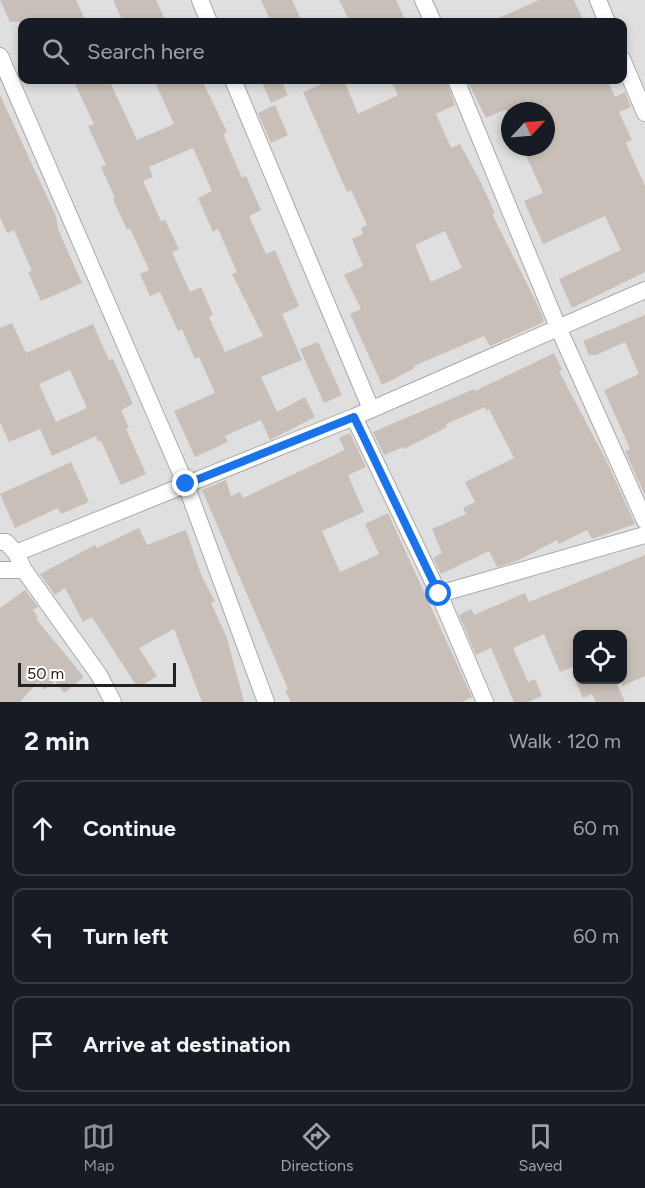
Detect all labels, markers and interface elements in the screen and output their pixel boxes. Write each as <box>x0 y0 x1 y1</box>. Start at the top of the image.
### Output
search box <box>18 18 627 84</box>
icon: search <box>39 35 72 68</box>
text: Search here <box>87 38 205 65</box>
north arrow <box>501 102 555 156</box>
route end <box>172 470 198 496</box>
route start <box>425 580 451 606</box>
map controls <box>573 630 627 684</box>
button: locate <box>573 630 627 684</box>
scale bar <box>18 660 176 688</box>
text: 50 m <box>27 664 64 683</box>
text: 2 min <box>24 725 90 757</box>
text: Walk · 120 m <box>509 729 621 753</box>
icon: ahead <box>26 812 59 845</box>
text: Continue <box>83 815 176 842</box>
text: 60 m <box>573 816 619 840</box>
icon: left <box>26 920 59 953</box>
text: Turn left <box>83 923 169 950</box>
text: 60 m <box>573 924 619 948</box>
icon: arrive <box>26 1028 59 1061</box>
text: Arrive at destination <box>83 1031 291 1058</box>
tab: Map <box>82 1120 115 1175</box>
tab: Directions <box>280 1120 353 1175</box>
tab: Saved <box>518 1120 563 1175</box>

